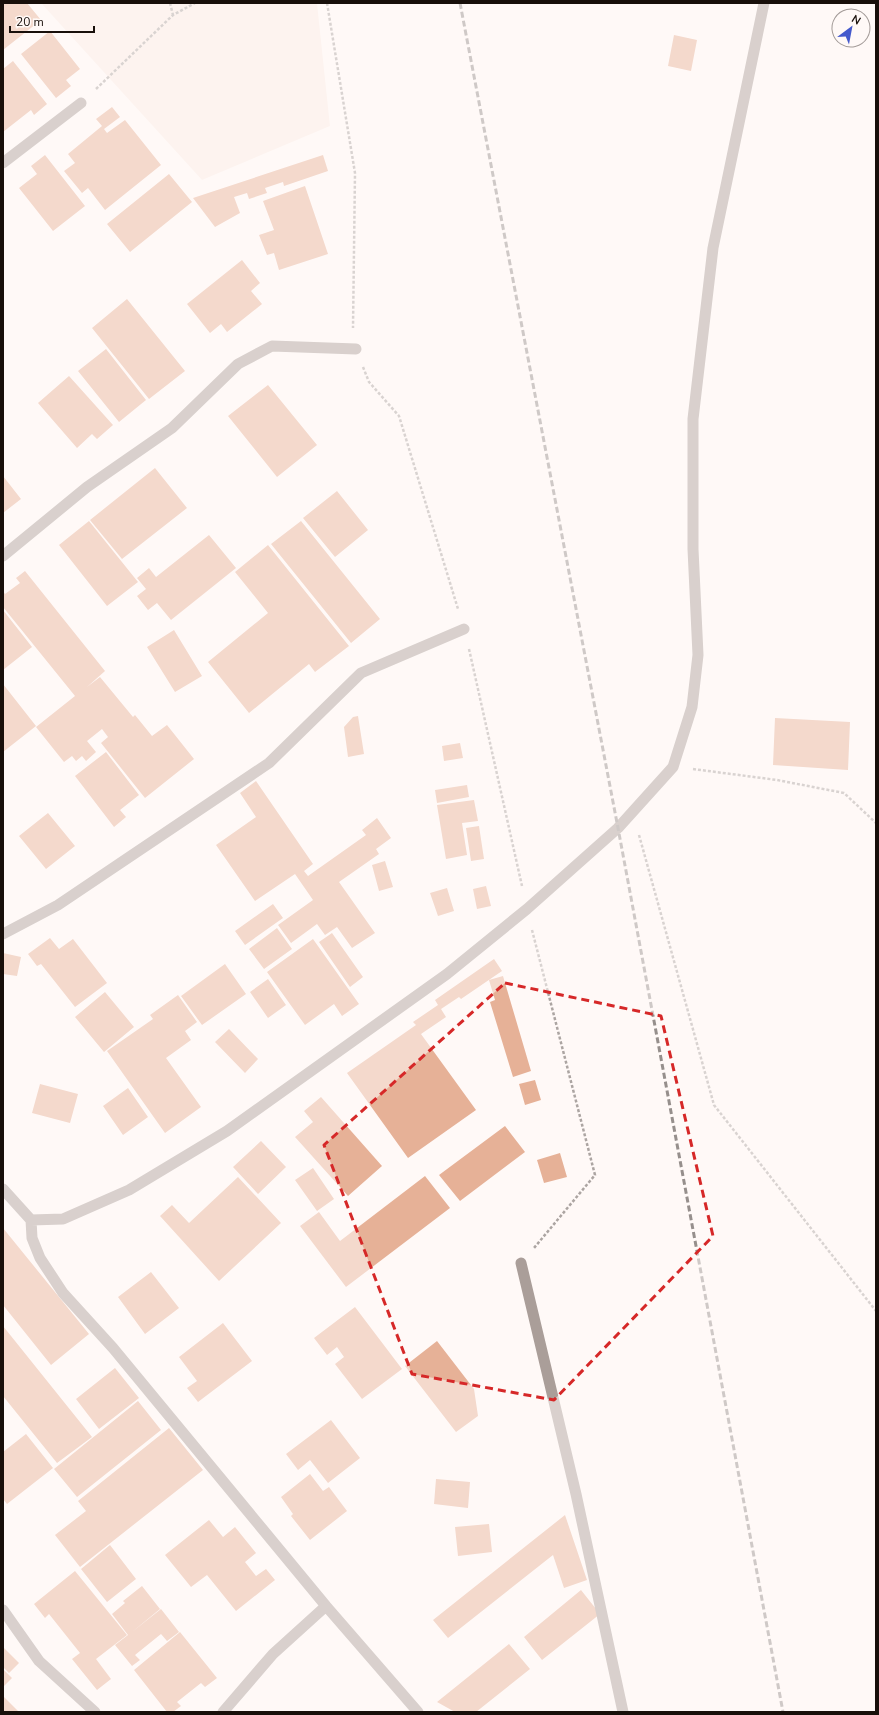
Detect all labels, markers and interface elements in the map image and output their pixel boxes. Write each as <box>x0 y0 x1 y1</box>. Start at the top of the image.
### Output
scale bar <box>10 8 94 34</box>
north arrow <box>831 8 871 48</box>
text: N <box>849 11 864 28</box>
text: 20 m <box>16 14 44 30</box>

